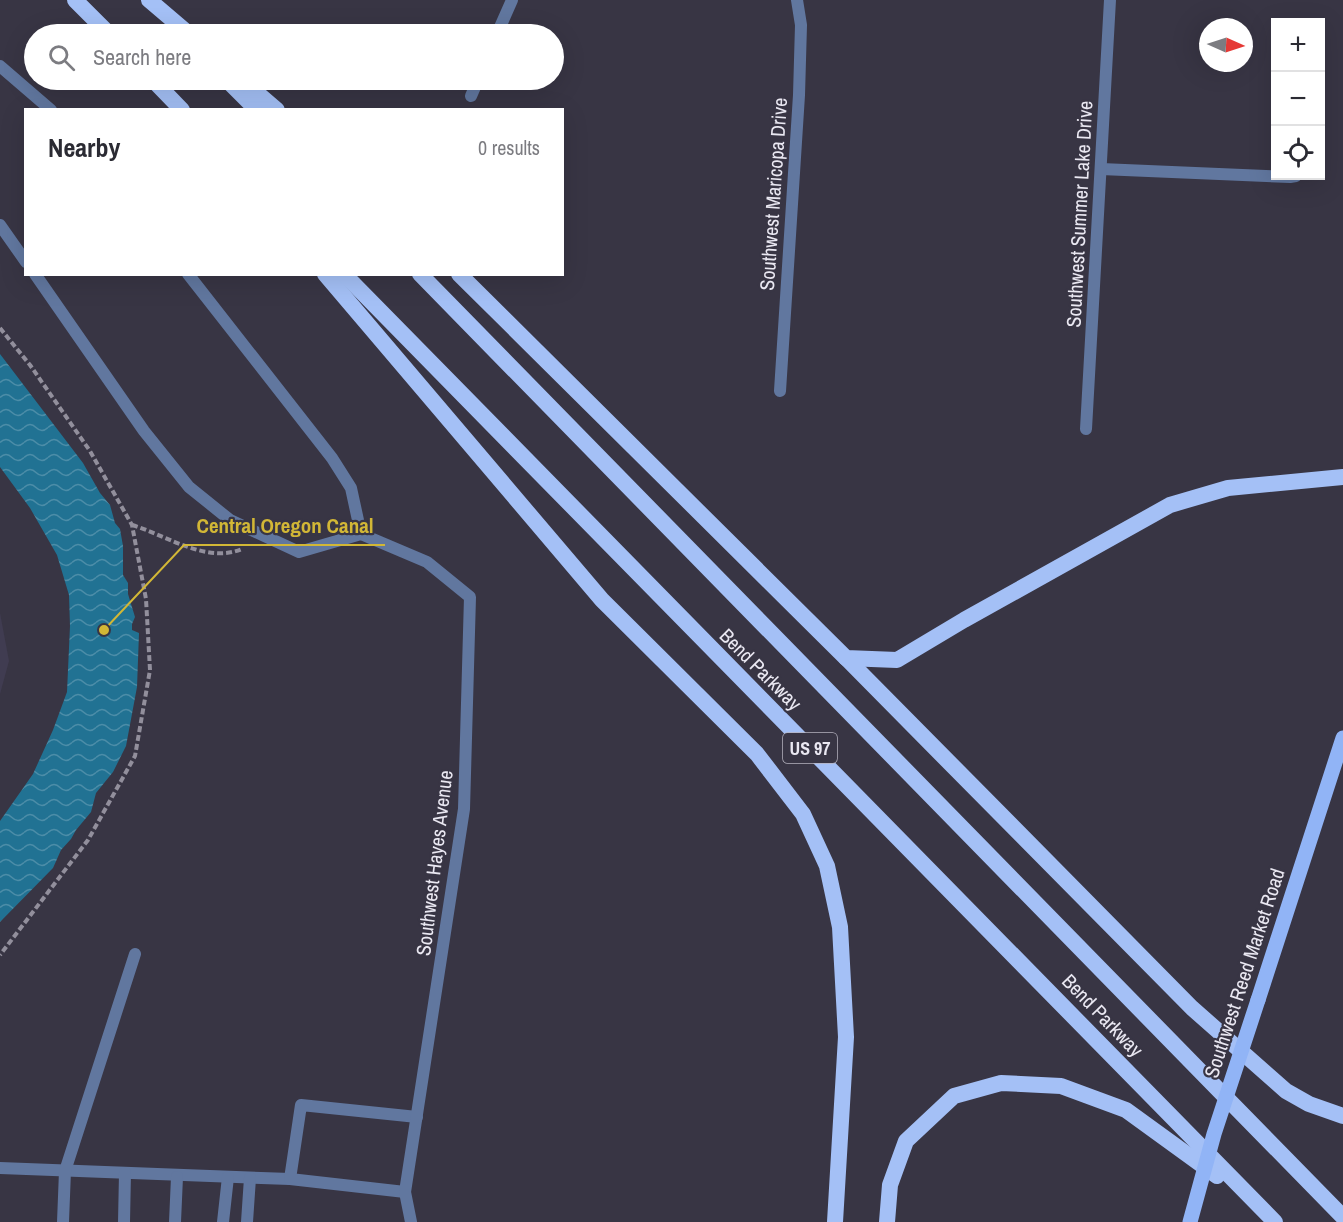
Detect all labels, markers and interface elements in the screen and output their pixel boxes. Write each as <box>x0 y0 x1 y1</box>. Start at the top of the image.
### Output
north arrow <box>1199 18 1253 72</box>
map controls <box>1271 18 1325 180</box>
button: + <box>1271 18 1325 72</box>
search box <box>24 24 564 90</box>
icon: search <box>45 41 78 74</box>
text: Search here <box>93 42 191 72</box>
button: − <box>1271 72 1325 126</box>
street label: Southwest Maricopa Drive <box>753 97 793 291</box>
street label: Southwest Summer Lake Drive <box>1060 100 1098 328</box>
button: locate <box>1271 126 1325 180</box>
text: Nearby <box>48 130 120 165</box>
text: 0 results <box>478 134 540 161</box>
callout: Central Oregon Canal <box>184 506 385 545</box>
text: Central Oregon Canal <box>196 511 374 540</box>
street label: Bend Parkway <box>714 622 808 716</box>
road number: US 97 <box>783 733 837 763</box>
street label: Southwest Hayes Avenue <box>409 769 459 957</box>
street label: Southwest Reed Market Road <box>1197 865 1291 1081</box>
street label: Bend Parkway <box>1057 968 1150 1063</box>

